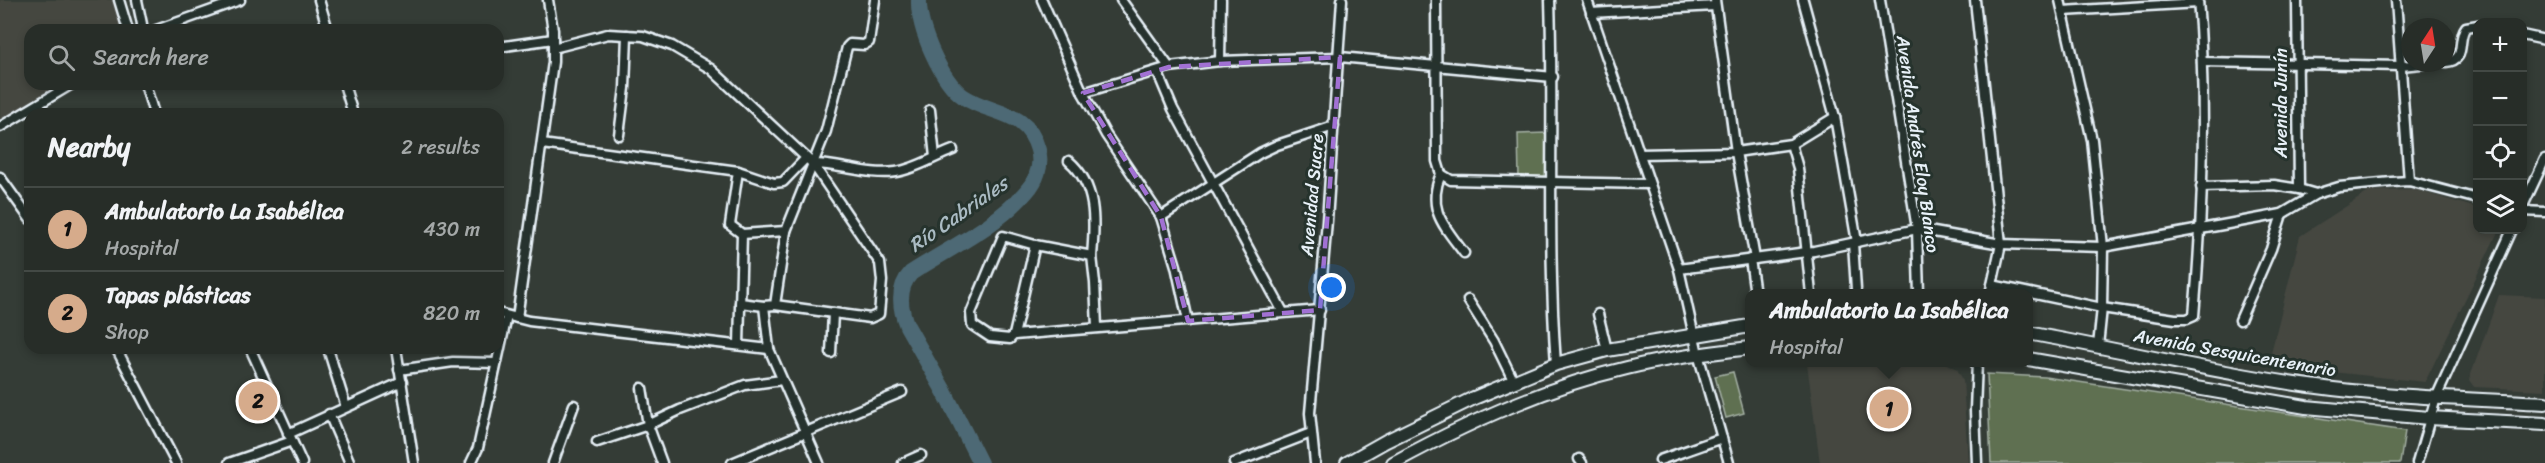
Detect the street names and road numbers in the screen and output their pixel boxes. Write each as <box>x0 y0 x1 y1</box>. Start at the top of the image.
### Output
street label: Avenida Andrés Eloy Blanco <box>1887 32 1949 255</box>
street label: Avenida Junín <box>2265 48 2297 159</box>
street label: Avenidad Sucre <box>1291 132 1333 259</box>
street label: Avenida Sesquicentenario <box>2130 319 2339 387</box>

